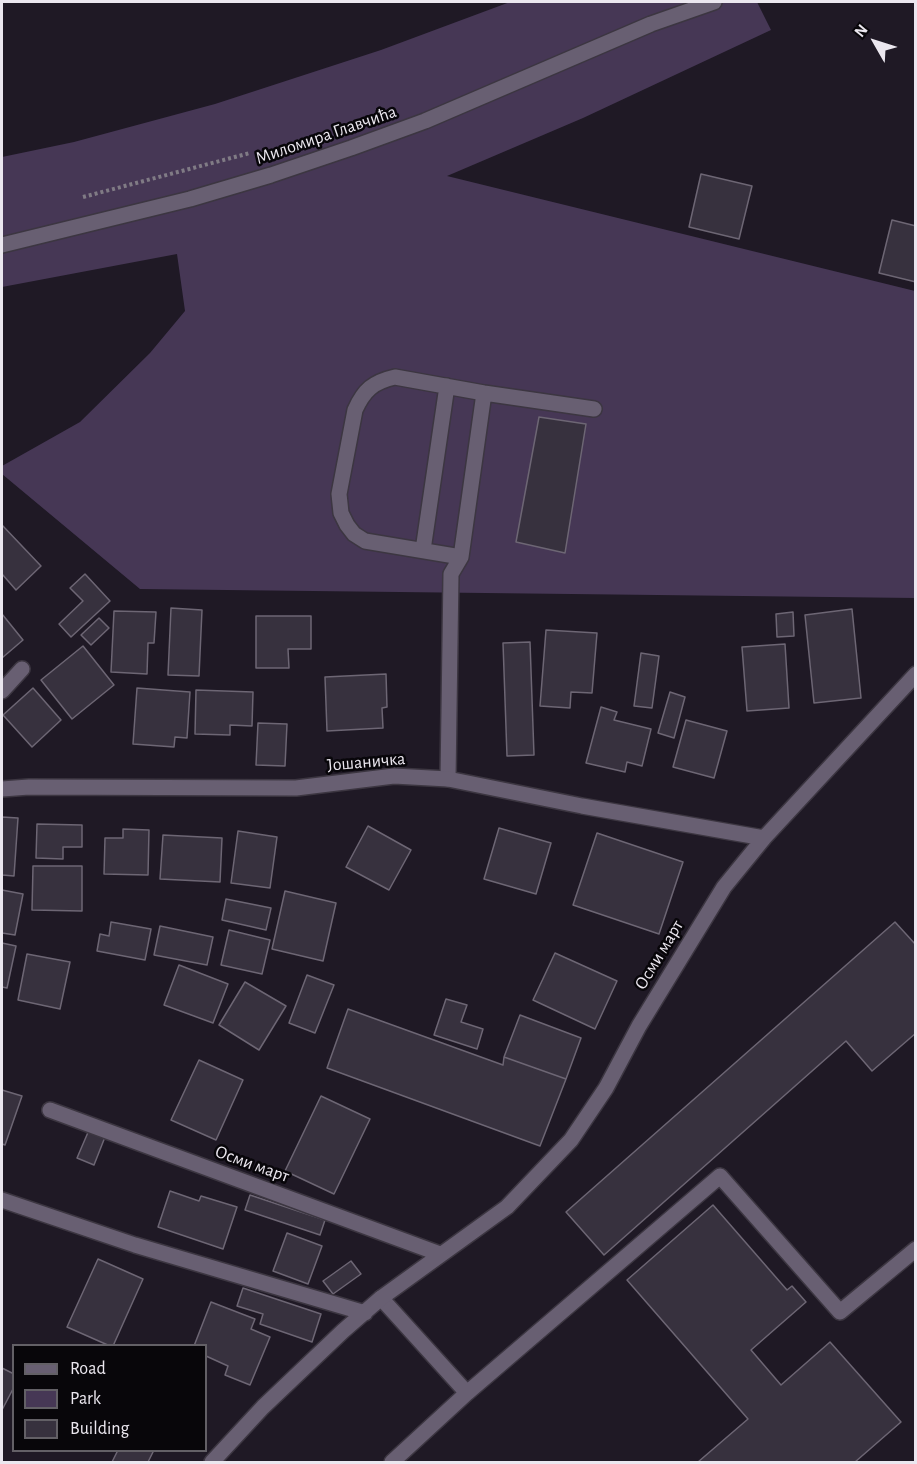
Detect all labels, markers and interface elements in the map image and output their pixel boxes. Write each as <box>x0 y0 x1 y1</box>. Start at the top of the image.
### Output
north arrow <box>845 12 905 72</box>
text: N <box>851 21 871 40</box>
street label: Миломира Главчића <box>253 101 399 169</box>
street label: Јошаничка <box>326 748 406 776</box>
street label: Осми март <box>630 916 688 994</box>
street label: Осми март <box>212 1141 292 1187</box>
legend <box>12 1344 207 1452</box>
text: Road <box>70 1360 106 1378</box>
text: Park <box>70 1390 101 1408</box>
text: Building <box>70 1420 129 1438</box>

